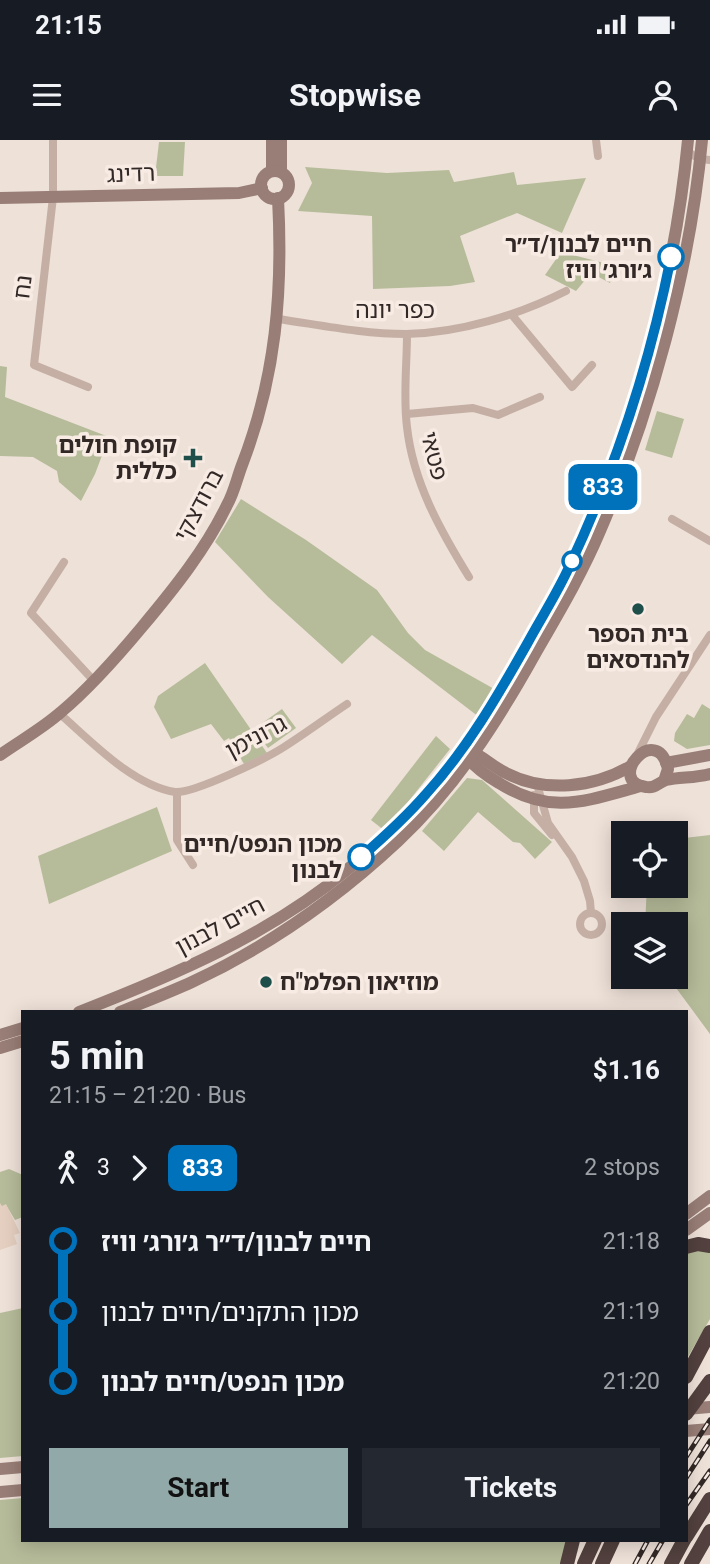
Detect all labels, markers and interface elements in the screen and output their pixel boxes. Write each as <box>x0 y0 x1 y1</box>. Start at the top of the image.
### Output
text: 21:15 <box>35 10 102 40</box>
icon: menu <box>28 76 66 114</box>
text: Stopwise <box>289 76 421 114</box>
icon: person <box>644 76 682 114</box>
street label: רדינג <box>106 160 156 188</box>
place label: חיים לבנון/ד״ר ג׳ורג׳ וויז <box>505 231 652 284</box>
marker: חיים לבנון/ד״ר ג׳ורג׳ וויז <box>658 244 684 270</box>
street label: נח <box>8 273 38 301</box>
street label: כפר יונה <box>355 297 435 324</box>
street label: פטאי <box>415 429 453 483</box>
place label: קופת חולים כללית <box>58 432 177 485</box>
marker: קופת חולים כללית <box>183 448 203 468</box>
street label: ברודצקי <box>169 464 229 546</box>
line badge: 833 <box>563 464 643 510</box>
text: 833 <box>582 473 624 501</box>
unlabelled marker <box>562 551 582 571</box>
marker: בית הספר להנדסאים <box>630 601 646 617</box>
place label: בית הספר להנדסאים <box>586 621 690 674</box>
street label: גרונימן <box>221 710 292 764</box>
map controls <box>611 821 688 989</box>
button: locate <box>611 821 688 898</box>
place label: מכון הנפט/חיים לבנון <box>183 831 342 884</box>
marker: מכון הנפט/חיים לבנון <box>348 844 374 870</box>
street label: חיים לבנון <box>171 891 269 961</box>
button: layers <box>611 912 688 989</box>
place label: מוזיאון הפלמ"ח <box>280 969 439 996</box>
marker: מוזיאון הפלמ"ח <box>258 974 274 990</box>
text: 5 min <box>49 1034 145 1078</box>
text: $1.16 <box>593 1055 660 1085</box>
text: 21:15 – 21:20 · Bus <box>49 1082 246 1109</box>
icon: walk <box>49 1149 87 1187</box>
icon: forward <box>120 1149 158 1187</box>
text: 3 <box>97 1154 110 1181</box>
text: 833 <box>182 1154 223 1182</box>
text: 2 stops <box>584 1154 660 1181</box>
text: חיים לבנון/ד״ר ג׳ורג׳ וויז <box>101 1227 372 1257</box>
text: 21:18 <box>603 1228 660 1255</box>
text: מכון התקנים/חיים לבנון <box>101 1297 359 1327</box>
text: 21:19 <box>603 1298 660 1325</box>
text: מכון הנפט/חיים לבנון <box>101 1367 344 1397</box>
text: 21:20 <box>603 1368 660 1395</box>
button: Start <box>49 1448 348 1528</box>
button: Tickets <box>362 1448 660 1528</box>

